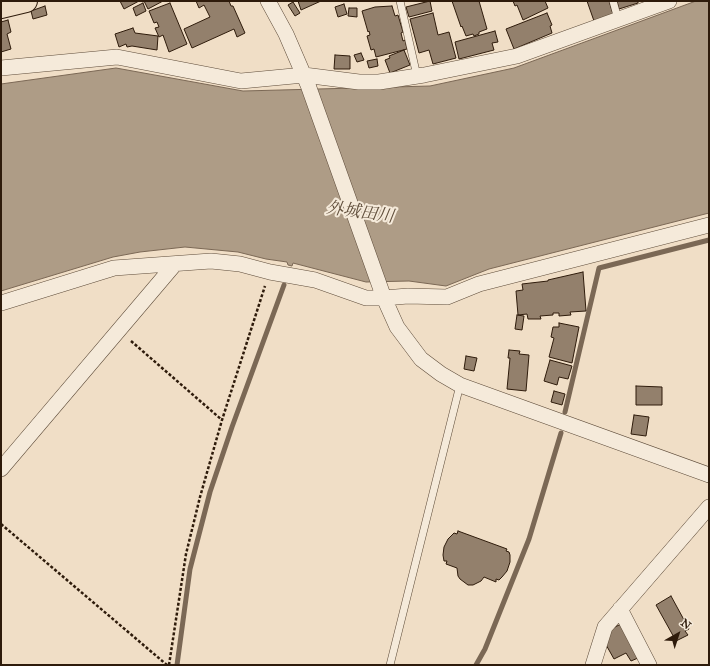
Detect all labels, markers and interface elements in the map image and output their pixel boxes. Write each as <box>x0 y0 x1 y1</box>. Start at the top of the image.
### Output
water label: 外城田川 <box>325 198 395 228</box>
north arrow <box>658 614 698 654</box>
text: N <box>678 616 694 632</box>

